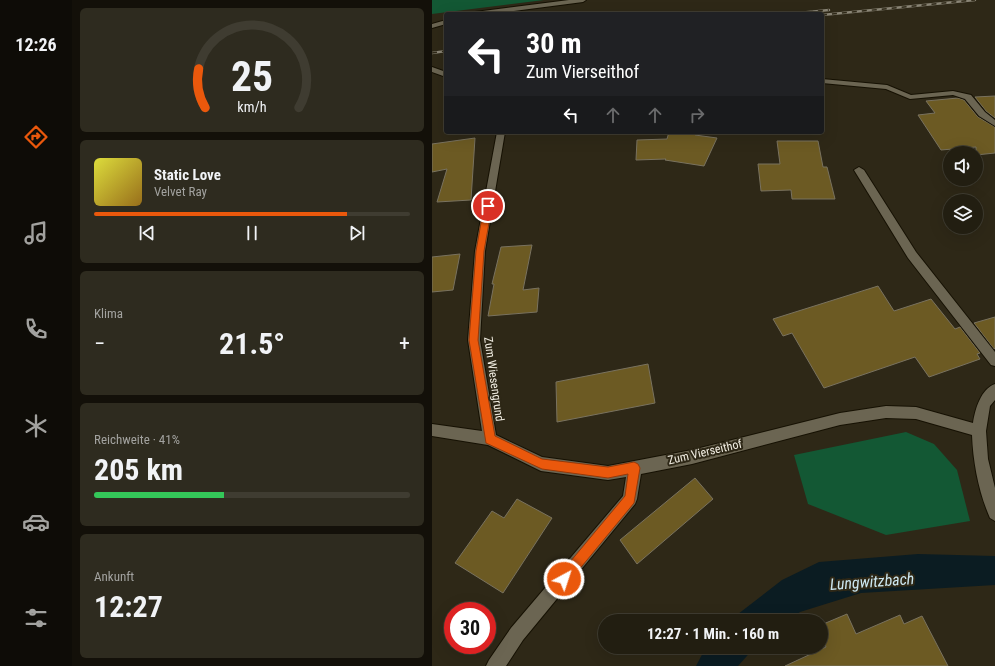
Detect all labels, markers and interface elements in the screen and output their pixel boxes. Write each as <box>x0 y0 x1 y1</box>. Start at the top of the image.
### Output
text: 30 m <box>526 27 582 60</box>
icon: left <box>460 28 512 80</box>
text: 12:26 <box>15 34 57 55</box>
text: 25 <box>231 52 273 101</box>
text: Zum Vierseithof <box>526 61 639 82</box>
text: km/h <box>237 98 267 114</box>
icon: left <box>560 104 582 126</box>
icon: ahead <box>602 104 624 126</box>
icon: ahead <box>644 104 666 126</box>
icon: right <box>686 104 708 126</box>
icon: directions <box>22 123 50 151</box>
map controls <box>943 146 983 234</box>
button: sound <box>943 146 983 186</box>
text: Static Love <box>154 166 221 184</box>
text: Velvet Ray <box>154 184 207 199</box>
pin <box>471 189 505 223</box>
button: layers <box>943 194 983 234</box>
icon: arrive <box>477 195 499 217</box>
icon: music <box>22 219 50 247</box>
icon: previous <box>136 222 158 244</box>
icon: pause <box>241 222 263 244</box>
icon: next <box>346 222 368 244</box>
text: Klima <box>94 306 123 321</box>
icon: phone <box>22 315 50 343</box>
text: 21.5° <box>219 326 285 361</box>
text: − <box>94 331 105 356</box>
text: + <box>399 331 410 356</box>
street label: Zum Wiesengrund <box>481 336 507 422</box>
icon: climate <box>22 412 50 440</box>
text: Reichweite · 41% <box>94 432 180 447</box>
street label: Zum Vierseithof <box>667 437 744 467</box>
text: 205 km <box>94 452 183 487</box>
icon: car <box>22 508 50 536</box>
position arrow <box>543 558 585 600</box>
text: Ankunft <box>94 569 134 584</box>
water label: Lungwitzbach <box>829 569 915 594</box>
text: 12:27 <box>94 589 163 624</box>
speed limit sign: 30 <box>444 602 496 654</box>
icon: filters <box>22 604 50 632</box>
text: 12:27 · 1 Min. · 160 m <box>647 625 779 643</box>

